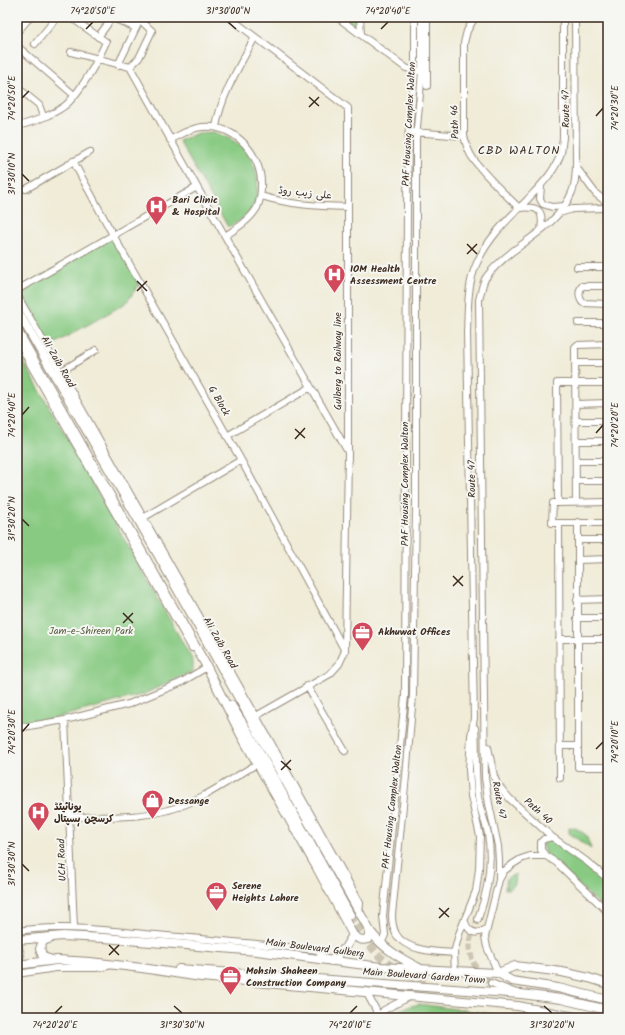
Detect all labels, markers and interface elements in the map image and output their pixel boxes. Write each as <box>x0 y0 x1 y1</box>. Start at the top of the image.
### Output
text: 74°20'50"E <box>70 3 117 19</box>
text: 31°30'00"N <box>206 3 250 19</box>
text: 74°20'40"E <box>365 3 412 19</box>
street label: PAF Housing Complex Walton <box>398 61 420 187</box>
text: 74°20'50"E <box>4 74 20 121</box>
text: 74°20'30"E <box>607 84 623 131</box>
street label: Route 47 <box>558 90 574 128</box>
street label: Path 46 <box>446 105 464 139</box>
district label: CBD WALTON <box>478 141 560 160</box>
text: 31°30'10"N <box>4 152 20 195</box>
street label: علی زیب روڈ <box>277 182 333 204</box>
place label: Bari Clinic & Hospital <box>172 192 220 220</box>
hospital icon: Bari Clinic & Hospital <box>144 193 170 226</box>
place label: IOM Health Assessment Centre <box>350 261 437 289</box>
hospital icon: IOM Health Assessment Centre <box>321 262 347 295</box>
street label: Gulberg to Railway line <box>330 312 346 410</box>
street label: Ali Zaib Road <box>37 333 80 392</box>
street label: G Block <box>204 383 234 419</box>
text: 74°20'40"E <box>4 391 20 438</box>
text: 74°20'20"E <box>607 401 623 448</box>
street label: PAF Housing Complex Walton <box>397 422 413 546</box>
street label: Route 47 <box>464 460 480 498</box>
text: 31°30'20"N <box>4 496 20 542</box>
street label: Ali Zaib Road <box>199 614 242 673</box>
office icon: Akhuwat Offices <box>350 619 376 652</box>
park label: Jam-e-Shireen Park <box>49 623 133 639</box>
place label: Akhuwat Offices <box>378 624 451 640</box>
text: 74°20'30"E <box>4 708 20 755</box>
text: 74°20'10"E <box>607 719 623 764</box>
street label: PAF Housing Complex Walton <box>378 744 406 870</box>
street label: Route 47 <box>488 780 511 820</box>
shop icon: Dessange <box>139 788 165 821</box>
place label: Dessange <box>168 793 209 809</box>
street label: Path 40 <box>520 794 556 828</box>
place label: یونائیٹڈ کرسچن ہسپتال <box>54 799 114 827</box>
hospital icon: یونائیٹڈ کرسچن ہسپتال <box>25 800 51 833</box>
street label: UCH Road <box>53 837 71 882</box>
text: 31°30'30"N <box>4 841 20 887</box>
place label: Serene Heights Lahore <box>232 878 299 906</box>
office icon: Serene Heights Lahore <box>203 879 229 912</box>
street label: Main Boulevard Gulberg <box>265 934 366 962</box>
place label: Mohsin Shaheen Construction Company <box>246 963 347 991</box>
office icon: Mohsin Shaheen Construction Company <box>218 964 244 997</box>
street label: Main Boulevard Garden Town <box>362 964 486 988</box>
text: 74°20'20"E <box>32 1017 79 1033</box>
text: 31°30'30"N <box>159 1017 205 1033</box>
text: 74°20'10"E <box>328 1017 373 1033</box>
text: 31°30'20"N <box>529 1017 575 1033</box>

